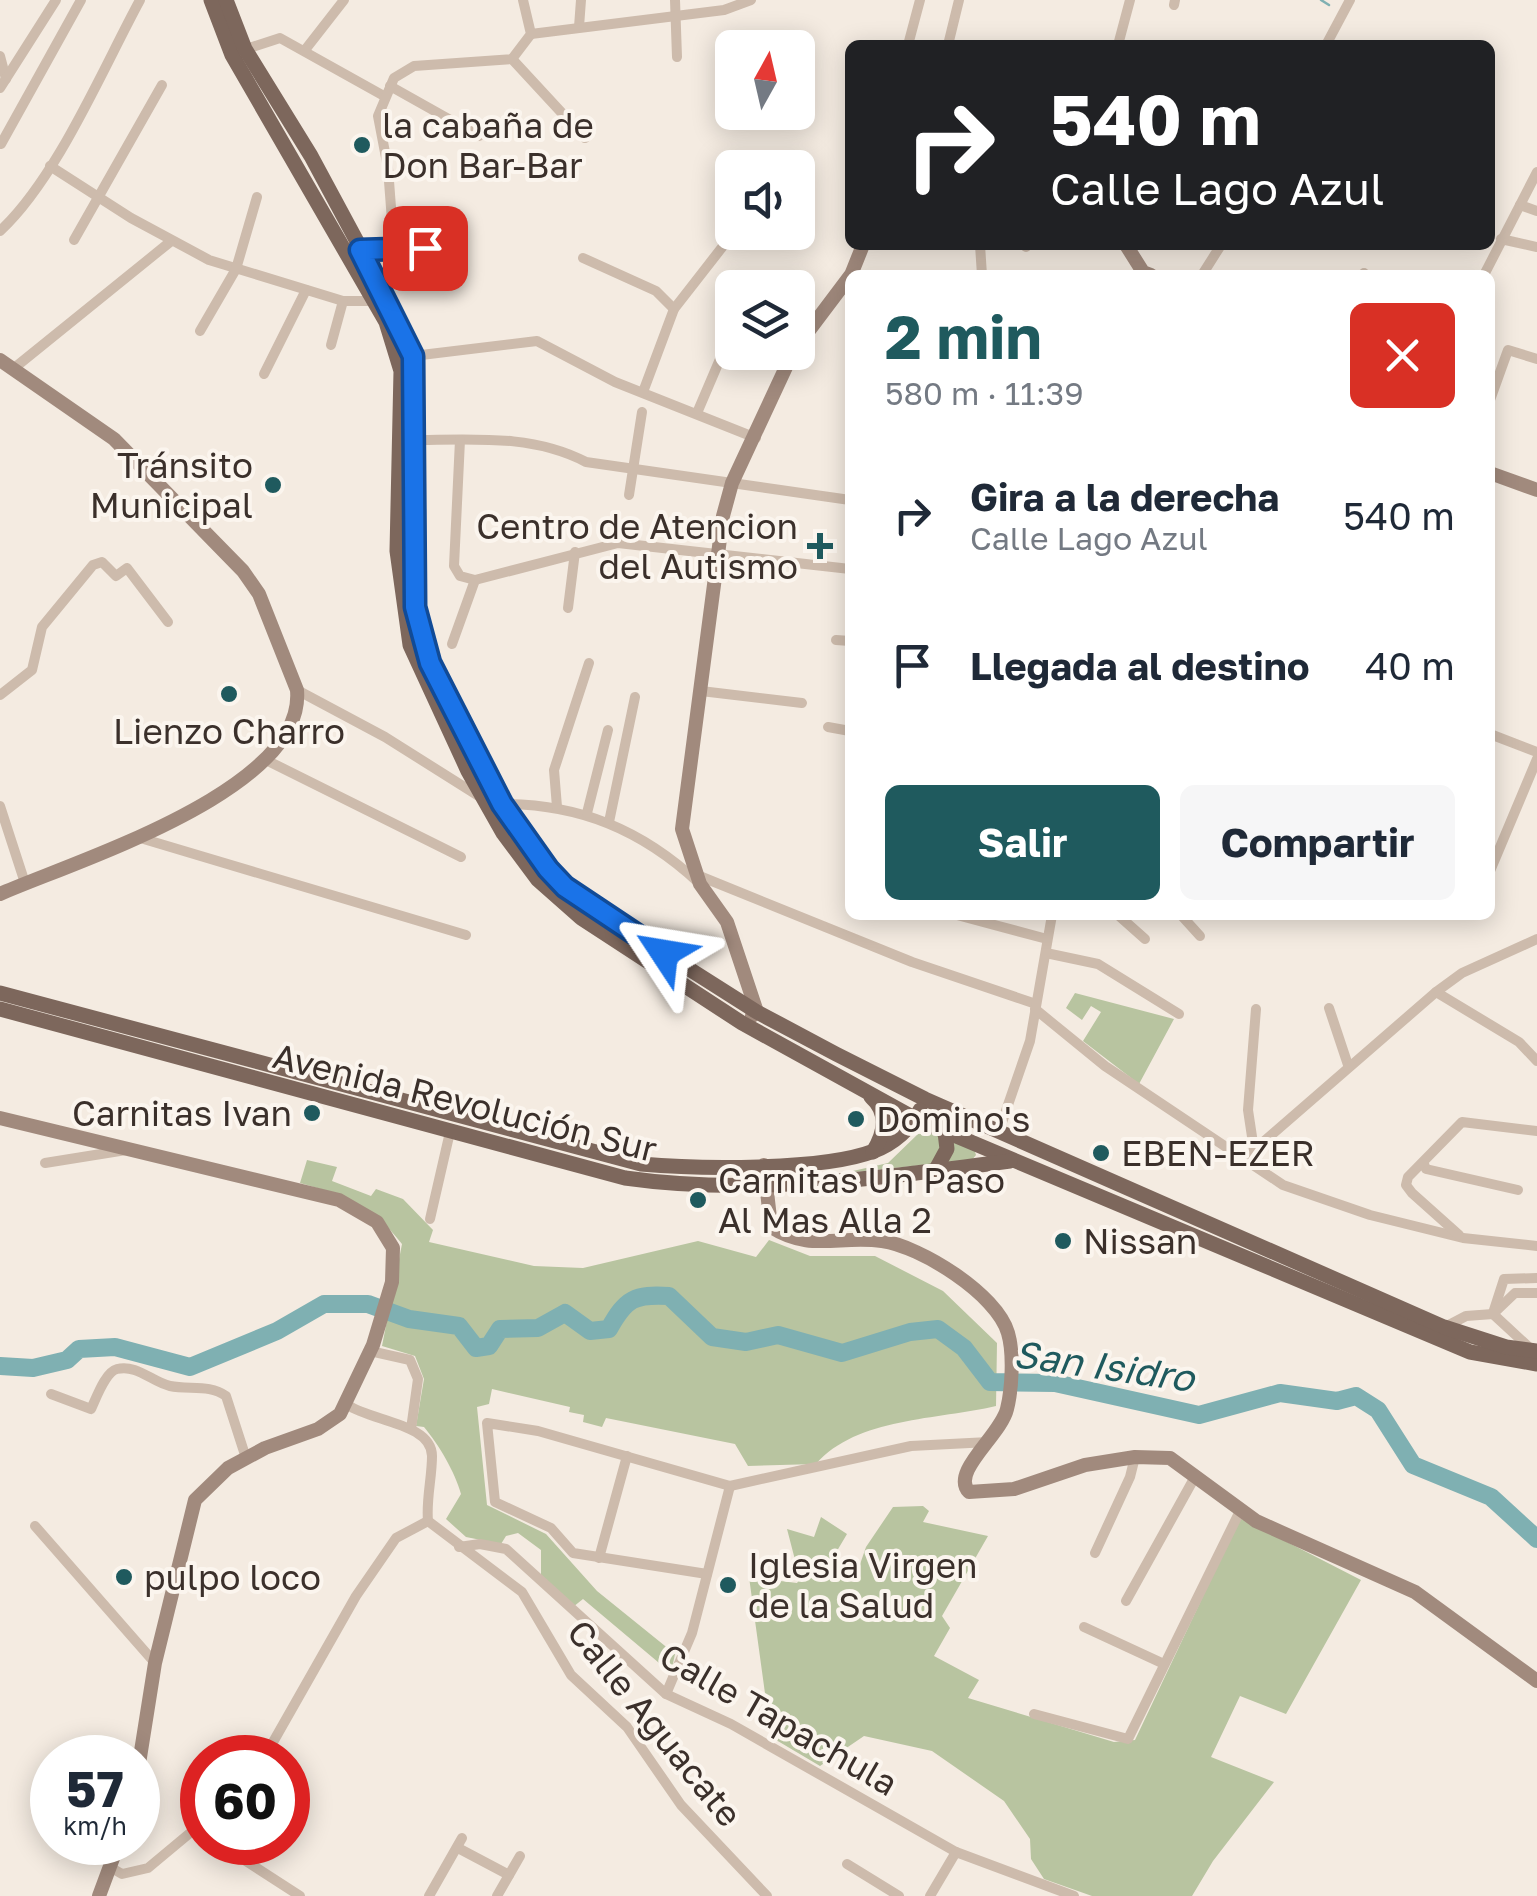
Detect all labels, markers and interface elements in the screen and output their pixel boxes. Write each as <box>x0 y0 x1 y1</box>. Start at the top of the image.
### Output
north arrow <box>715 30 815 130</box>
map controls <box>715 30 815 370</box>
text: 540 m <box>1050 76 1261 160</box>
icon: right <box>885 80 1015 210</box>
place label: la cabaña de Don Bar-Bar <box>382 104 594 186</box>
marker: la cabaña de Don Bar-Bar <box>351 134 373 156</box>
button: sound <box>715 150 815 250</box>
text: Calle Lago Azul <box>1050 161 1384 215</box>
pin <box>383 206 468 291</box>
icon: arrive <box>398 221 453 276</box>
button: layers <box>715 270 815 370</box>
text: 2 min <box>885 300 1042 372</box>
button: close <box>1350 303 1455 408</box>
text: 580 m · 11:39 <box>885 374 1084 412</box>
place label: Tránsito Municipal <box>90 444 253 526</box>
marker: Tránsito Municipal <box>262 474 284 496</box>
text: Gira a la derecha <box>970 474 1279 519</box>
icon: right <box>885 488 940 543</box>
text: 540 m <box>1343 493 1455 538</box>
place label: Centro de Atencion del Autismo <box>476 505 798 587</box>
text: Calle Lago Azul <box>970 519 1208 557</box>
marker: Centro de Atencion del Autismo <box>807 533 833 559</box>
icon: arrive <box>885 638 940 693</box>
text: Llegada al destino <box>970 643 1310 688</box>
text: 40 m <box>1365 643 1455 688</box>
marker: Lienzo Charro <box>218 683 240 705</box>
place label: Lienzo Charro <box>113 710 345 752</box>
button: Salir <box>885 785 1160 900</box>
button: Compartir <box>1180 785 1455 900</box>
position arrow <box>612 901 716 1005</box>
street label: Avenida Revolución Sur <box>269 1034 661 1170</box>
place label: Carnitas Ivan <box>72 1092 292 1134</box>
place label: Domino's <box>876 1098 1030 1140</box>
marker: Carnitas Ivan <box>301 1102 323 1124</box>
marker: Domino's <box>845 1108 867 1130</box>
place label: EBEN-EZER <box>1121 1132 1315 1174</box>
marker: EBEN-EZER <box>1090 1142 1112 1164</box>
place label: Carnitas Un Paso Al Mas Alla 2 <box>718 1159 1005 1241</box>
marker: Carnitas Un Paso Al Mas Alla 2 <box>687 1189 709 1211</box>
place label: Nissan <box>1083 1220 1197 1262</box>
marker: Nissan <box>1052 1230 1074 1252</box>
water label: San Isidro <box>1011 1330 1199 1400</box>
place label: Iglesia Virgen de la Salud <box>748 1544 978 1626</box>
place label: pulpo loco <box>144 1556 321 1598</box>
marker: pulpo loco <box>113 1566 135 1588</box>
marker: Iglesia Virgen de la Salud <box>717 1574 739 1596</box>
street label: Calle Aguacate <box>559 1611 751 1835</box>
street label: Calle Tapachula <box>653 1634 905 1804</box>
speed limit sign: 60 <box>180 1735 310 1865</box>
text: 57 <box>66 1758 124 1818</box>
text: km/h <box>63 1810 127 1841</box>

